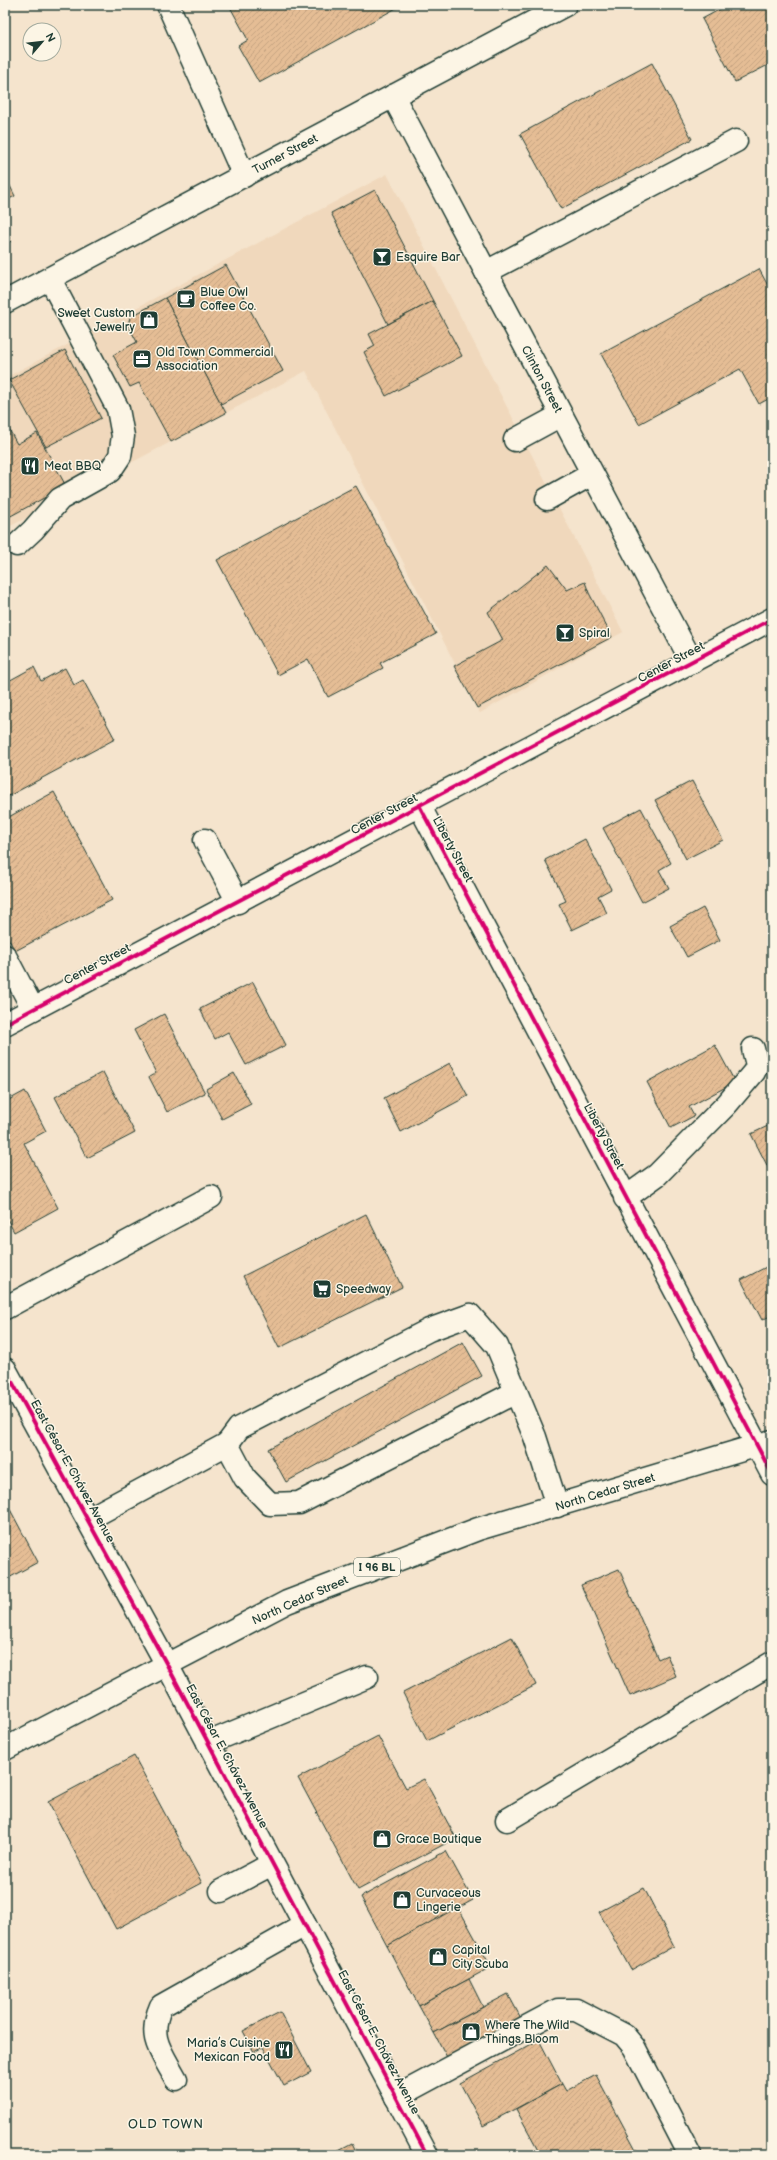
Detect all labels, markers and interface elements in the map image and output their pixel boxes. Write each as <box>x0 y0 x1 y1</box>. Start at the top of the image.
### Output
north arrow <box>22 22 62 62</box>
text: N <box>43 31 58 44</box>
street label: Turner Street <box>250 131 321 178</box>
bar icon: Esquire Bar <box>371 246 393 268</box>
place label: Esquire Bar <box>396 250 461 265</box>
place label: Blue Owl Coffee Co. <box>200 285 256 314</box>
cafe icon: Blue Owl Coffee Co. <box>175 288 197 310</box>
place label: Sweet Custom Jewelry <box>57 306 136 335</box>
shop icon: Sweet Custom Jewelry <box>138 309 160 331</box>
street label: Clinton Street <box>518 343 566 416</box>
place label: Old Town Commercial Association <box>156 345 273 374</box>
office icon: Old Town Commercial Association <box>131 348 153 370</box>
restaurant icon: Meat BBQ <box>19 455 41 477</box>
place label: Meat BBQ <box>44 459 102 474</box>
bar icon: Spiral <box>554 622 576 644</box>
place label: Spiral <box>579 626 610 641</box>
street label: Center Street <box>635 639 707 686</box>
street label: Center Street <box>348 791 420 838</box>
street label: Liberty Street <box>429 814 476 885</box>
street label: Center Street <box>61 941 133 988</box>
street label: Liberty Street <box>580 1101 627 1172</box>
supermarket icon: Speedway <box>311 1278 333 1300</box>
place label: Speedway <box>336 1282 392 1297</box>
street label: East César E. Chávez Avenue <box>27 1397 118 1545</box>
street label: North Cedar Street <box>553 1470 657 1515</box>
road number: I 96 BL <box>354 1558 400 1576</box>
street label: North Cedar Street <box>250 1572 351 1628</box>
street label: East César E. Chávez Avenue <box>182 1682 271 1831</box>
shop icon: Grace Boutique <box>371 1828 393 1850</box>
place label: Grace Boutique <box>396 1832 482 1847</box>
place label: Curvaceous Lingerie <box>416 1886 481 1915</box>
shop icon: Curvaceous Lingerie <box>391 1889 413 1911</box>
place label: Capital City Scuba <box>452 1943 509 1972</box>
shop icon: Capital City Scuba <box>427 1946 449 1968</box>
street label: East César E. Chávez Avenue <box>334 1968 423 2117</box>
place label: Where The Wild Things Bloom <box>485 2018 569 2047</box>
shop icon: Where The Wild Things Bloom <box>460 2021 482 2043</box>
place label: Maria’s Cuisine Mexican Food <box>187 2036 270 2065</box>
restaurant icon: Maria’s Cuisine Mexican Food <box>273 2039 295 2061</box>
district label: OLD TOWN <box>128 2116 204 2132</box>

